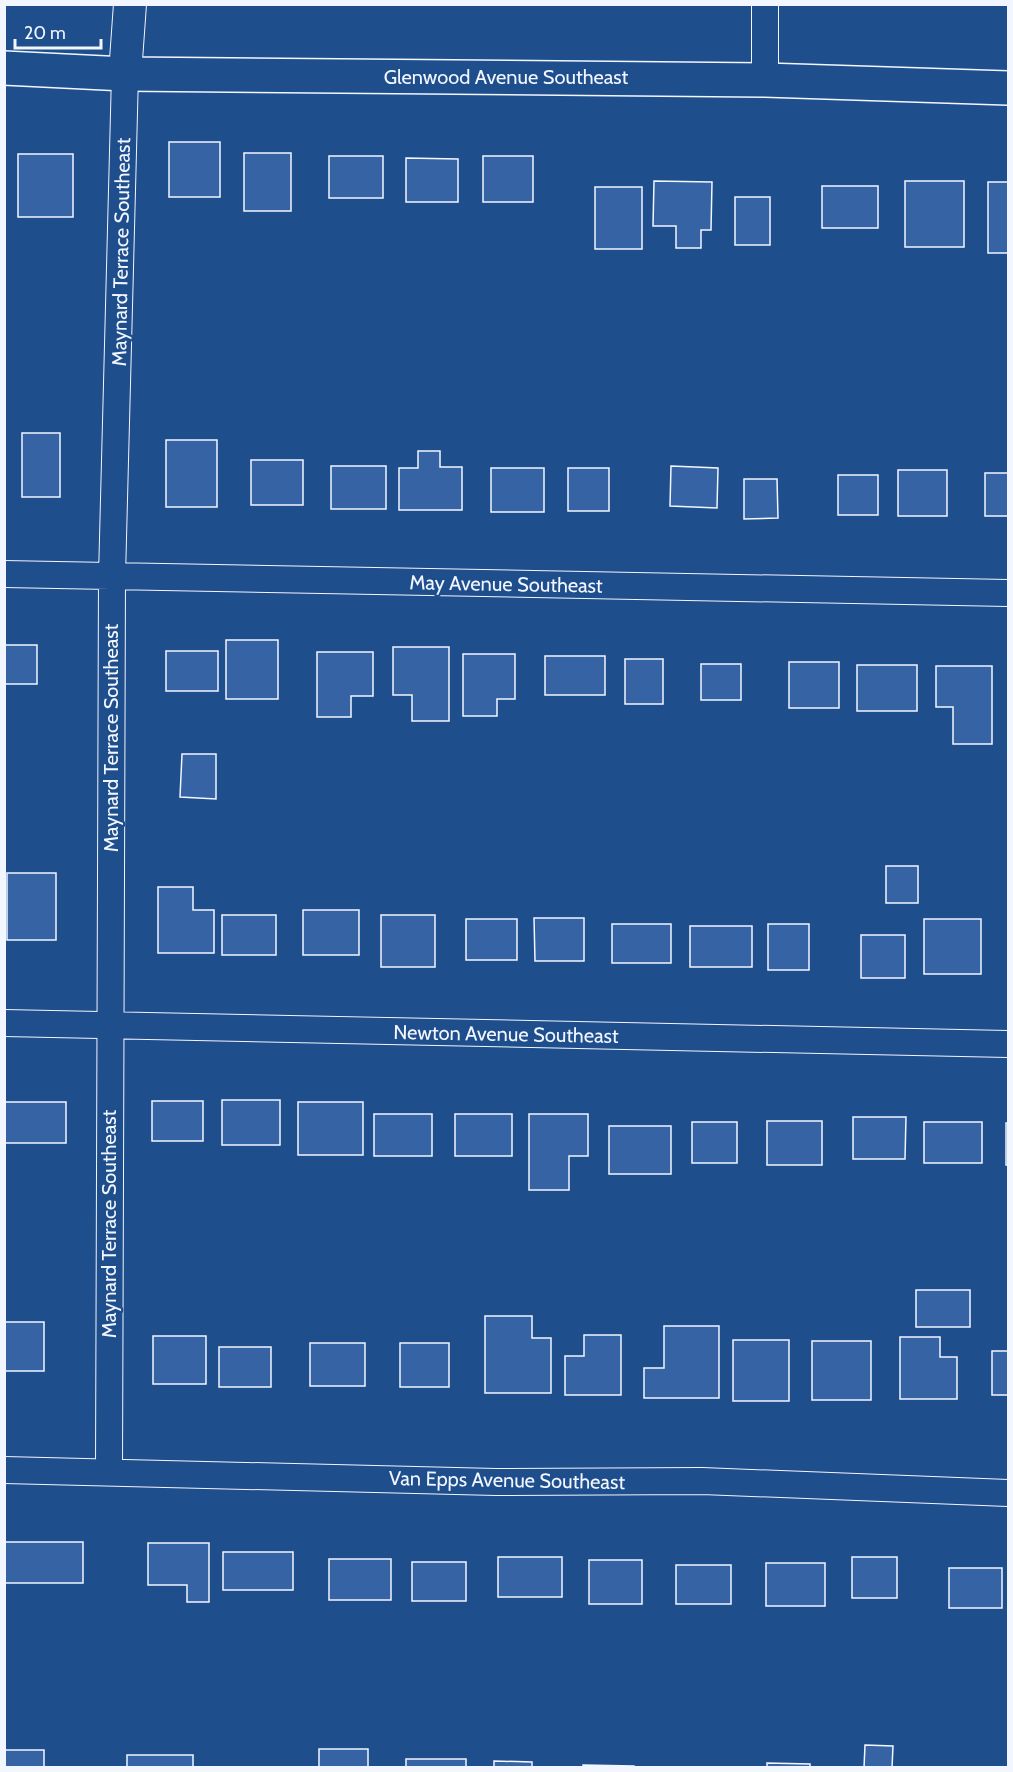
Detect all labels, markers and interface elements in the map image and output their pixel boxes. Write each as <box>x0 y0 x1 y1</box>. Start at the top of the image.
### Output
scale bar <box>15 12 100 50</box>
text: 20 m <box>24 22 66 44</box>
street label: Glenwood Avenue Southeast <box>384 65 629 89</box>
street label: Maynard Terrace Southeast <box>107 137 135 366</box>
street label: May Avenue Southeast <box>409 570 603 598</box>
street label: Maynard Terrace Southeast <box>99 623 123 852</box>
street label: Newton Avenue Southeast <box>393 1020 619 1048</box>
street label: Maynard Terrace Southeast <box>97 1109 121 1338</box>
street label: Van Epps Avenue Southeast <box>389 1466 626 1494</box>

